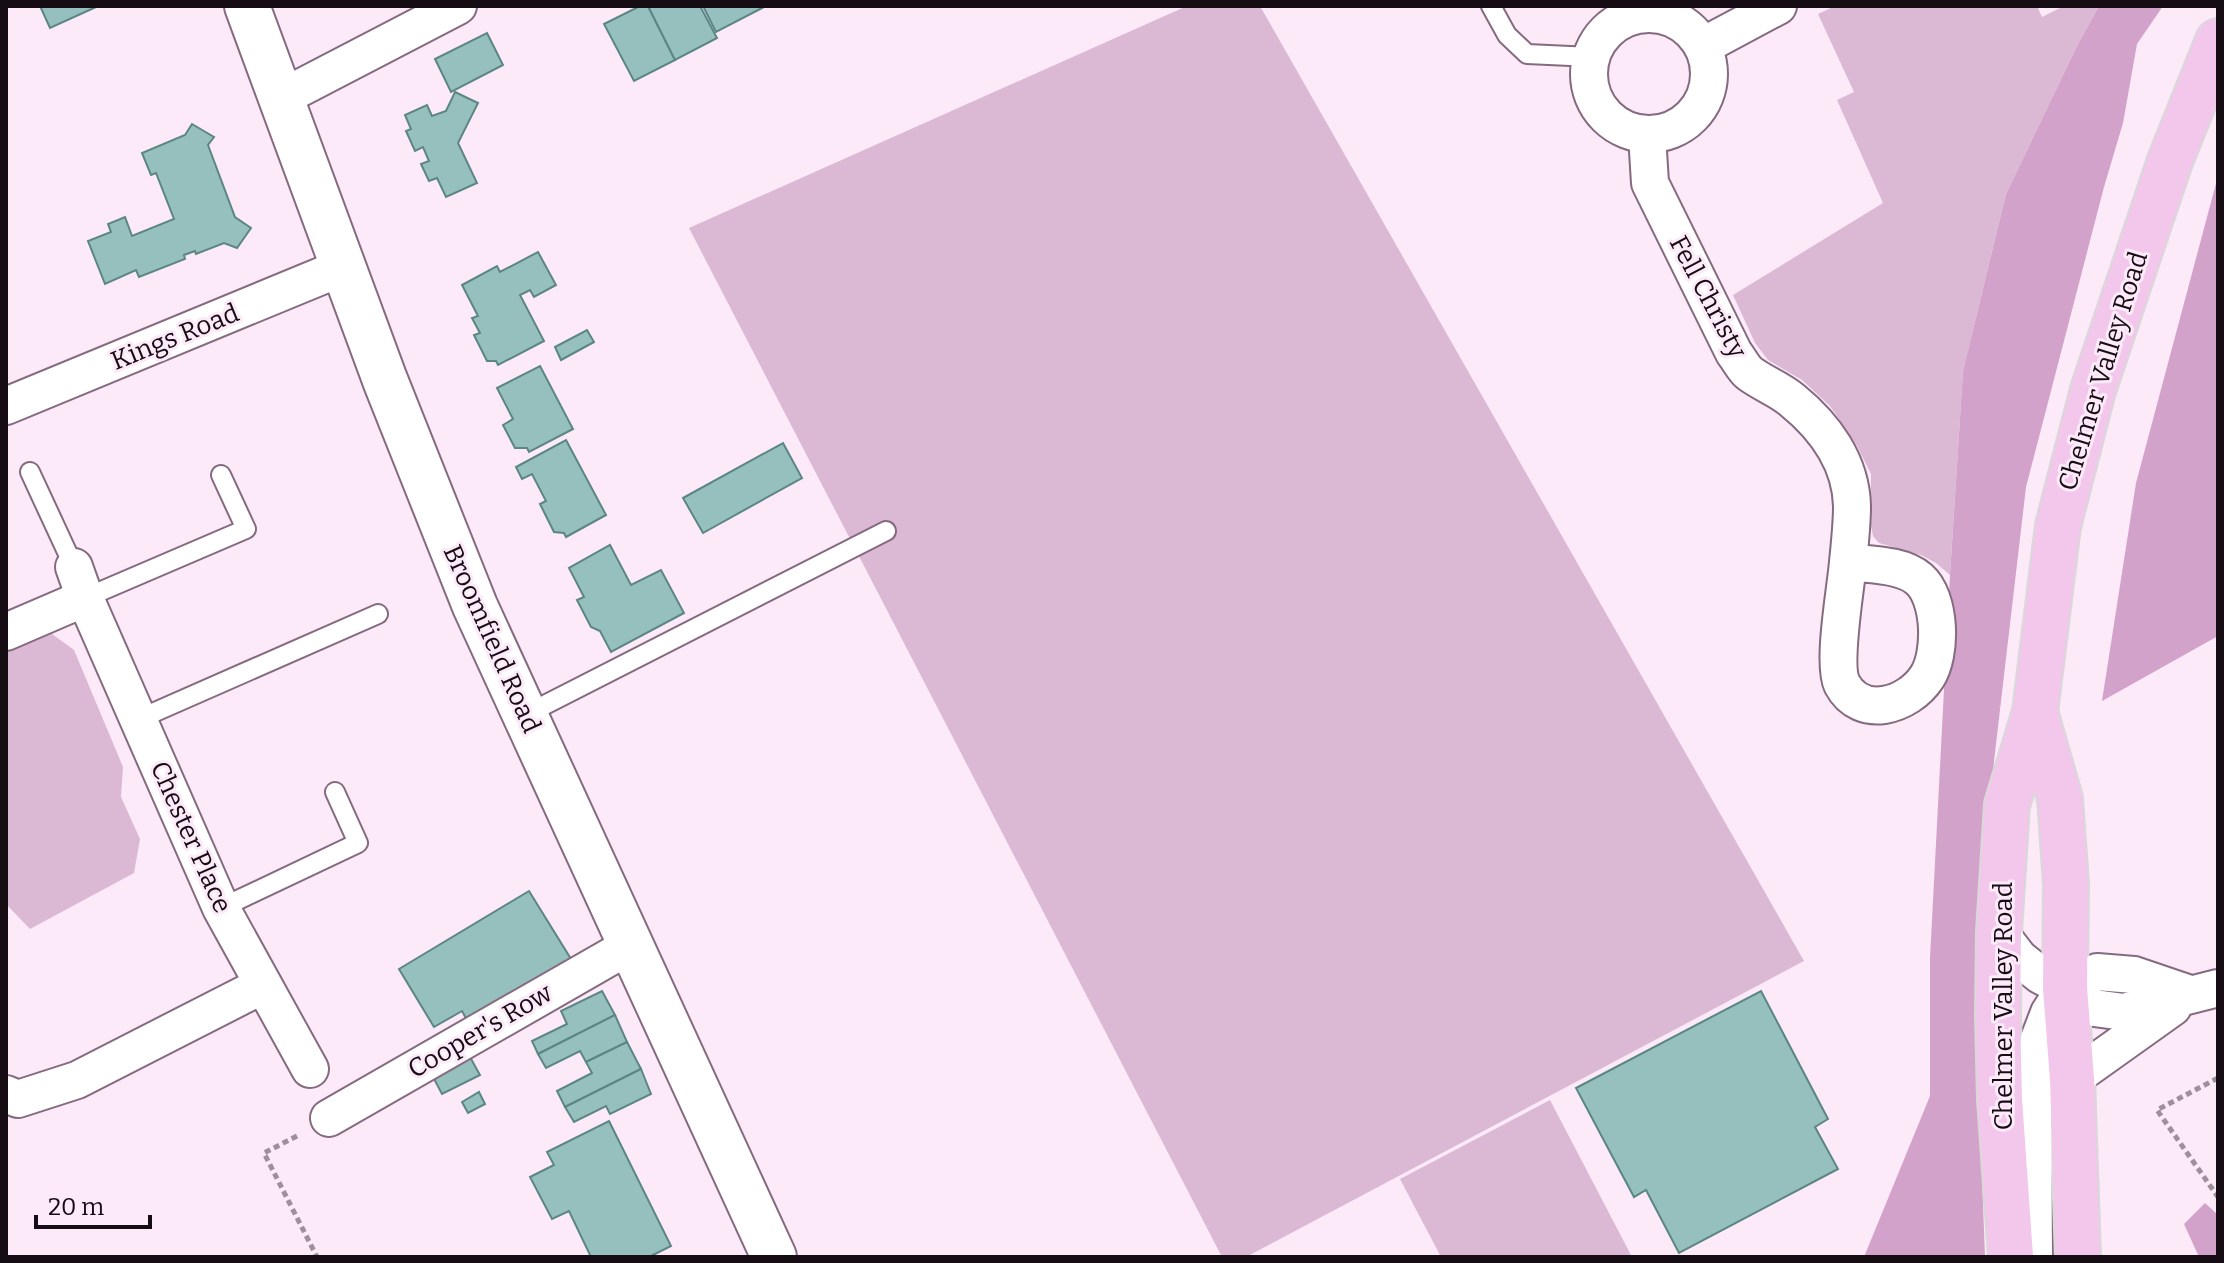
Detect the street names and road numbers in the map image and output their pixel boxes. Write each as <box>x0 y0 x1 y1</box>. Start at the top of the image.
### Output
street label: Fell Christy <box>1663 230 1753 364</box>
street label: Chelmer Valley Road <box>2052 248 2154 494</box>
street label: Kings Road <box>106 297 244 377</box>
street label: Broomfield Road <box>437 540 547 738</box>
street label: Chester Place <box>144 757 238 917</box>
street label: Chelmer Valley Road <box>1988 882 2019 1130</box>
street label: Cooper's Row <box>402 977 558 1085</box>

